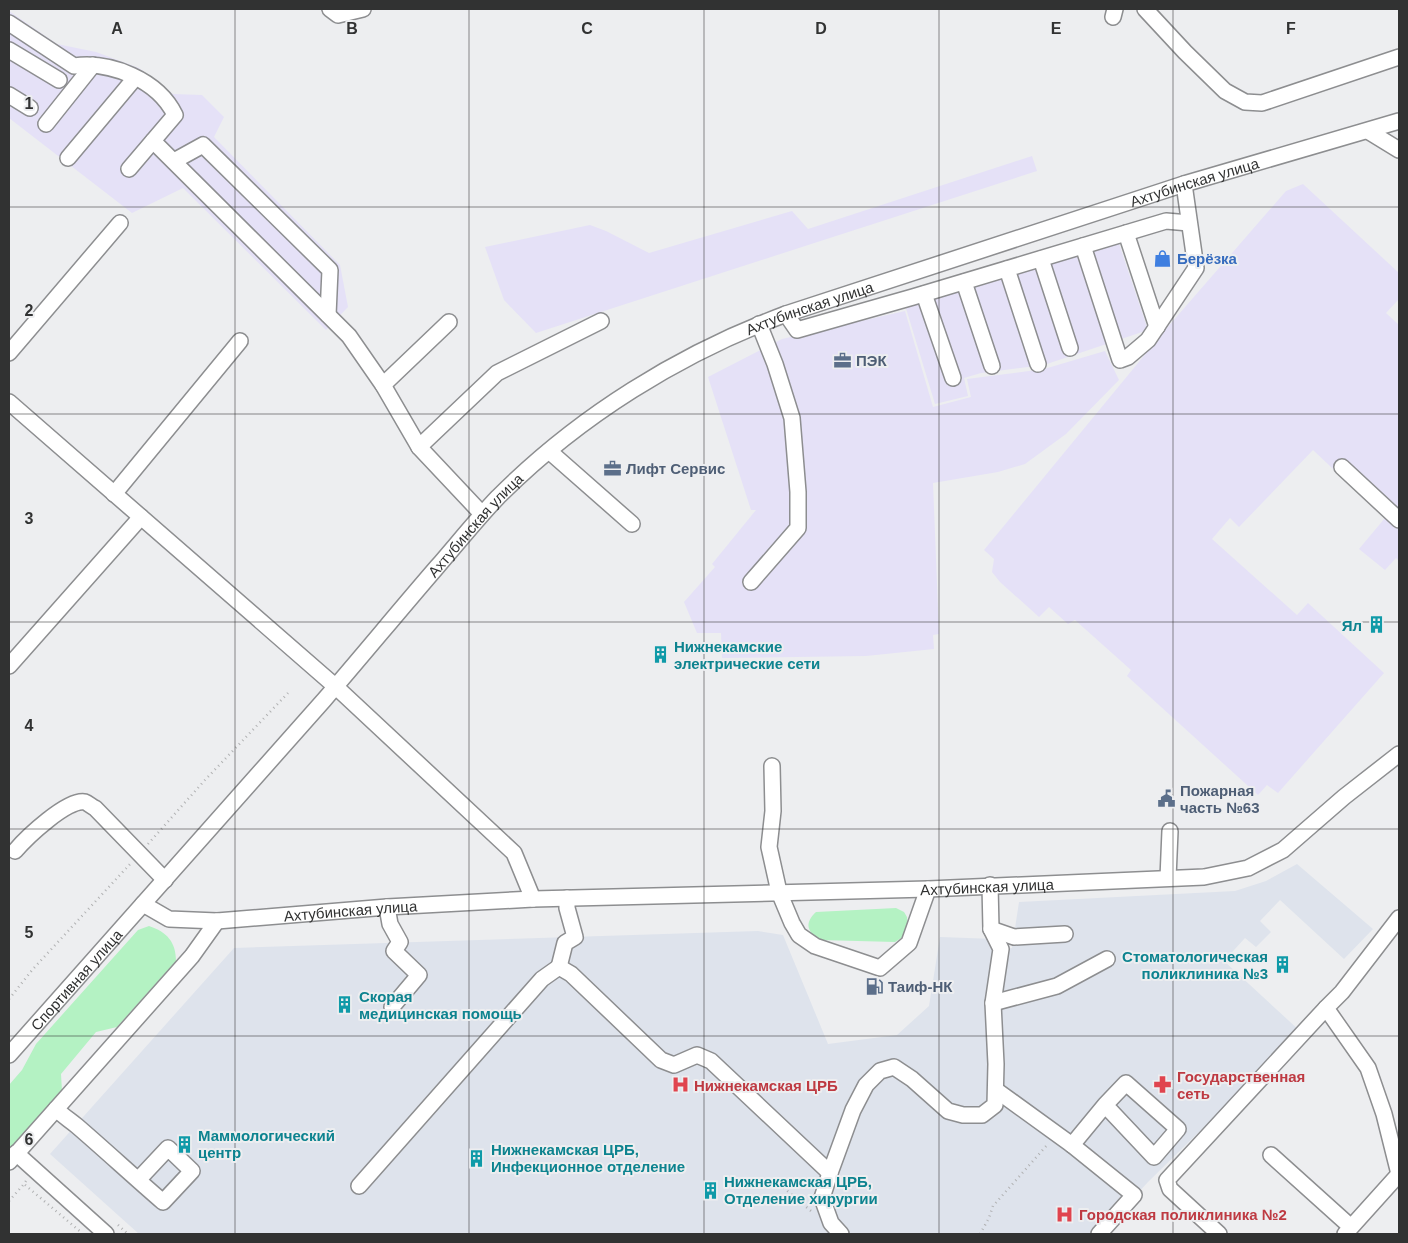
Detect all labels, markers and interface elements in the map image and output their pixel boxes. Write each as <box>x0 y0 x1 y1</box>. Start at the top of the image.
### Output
text: A <box>111 20 123 37</box>
text: B <box>346 20 358 37</box>
text: C <box>581 20 593 37</box>
text: D <box>815 20 827 37</box>
text: E <box>1051 20 1062 37</box>
text: F <box>1286 20 1296 37</box>
text: 1 <box>25 95 34 112</box>
street label: Ахтубинская улица <box>1128 154 1261 210</box>
shop icon: Берёзка <box>1153 248 1173 268</box>
place label: Берёзка <box>1177 250 1238 267</box>
street label: Ахтубинская улица <box>743 277 876 338</box>
text: 2 <box>25 302 34 319</box>
office icon: ПЭК <box>832 350 852 370</box>
place label: ПЭК <box>856 352 887 369</box>
office icon: Лифт Сервис <box>602 458 622 478</box>
place label: Лифт Сервис <box>626 460 725 477</box>
street label: Ахтубинская улица <box>424 469 527 580</box>
text: 3 <box>25 510 34 527</box>
building icon: Ял <box>1366 615 1386 635</box>
place label: Ял <box>1342 617 1362 634</box>
place label: Нижнекамские электрические сети <box>674 638 820 672</box>
building icon: Нижнекамские электрические сети <box>650 645 670 665</box>
text: 4 <box>25 717 34 734</box>
place label: Пожарная часть №63 <box>1180 782 1260 816</box>
public building icon: Пожарная часть №63 <box>1156 789 1176 809</box>
street label: Ахтубинская улица <box>920 875 1055 898</box>
street label: Ахтубинская улица <box>283 897 418 924</box>
text: 5 <box>25 924 34 941</box>
street label: Спортивная улица <box>27 925 126 1033</box>
place label: Стоматологическая поликлиника №3 <box>1122 948 1268 982</box>
building icon: Стоматологическая поликлиника №3 <box>1272 955 1292 975</box>
fuel station icon: Таиф-НК <box>864 976 884 996</box>
place label: Таиф-НК <box>888 978 953 995</box>
place label: Скорая медицинская помощь <box>359 988 522 1022</box>
building icon: Скорая медицинская помощь <box>335 995 355 1015</box>
place label: Государственная сеть <box>1177 1068 1305 1102</box>
hospital icon: Нижнекамская ЦРБ <box>670 1075 690 1095</box>
pharmacy icon: Государственная сеть <box>1153 1075 1173 1095</box>
place label: Нижнекамская ЦРБ <box>694 1077 838 1094</box>
place label: Маммологический центр <box>198 1127 335 1161</box>
text: 6 <box>25 1131 34 1148</box>
building icon: Маммологический центр <box>174 1134 194 1154</box>
place label: Нижнекамская ЦРБ, Инфекционное отделение <box>491 1141 685 1175</box>
building icon: Нижнекамская ЦРБ, Инфекционное отделение <box>467 1148 487 1168</box>
place label: Нижнекамская ЦРБ, Отделение хирургии <box>724 1173 878 1207</box>
building icon: Нижнекамская ЦРБ, Отделение хирургии <box>700 1180 720 1200</box>
hospital icon: Городская поликлиника №2 <box>1055 1204 1075 1224</box>
place label: Городская поликлиника №2 <box>1079 1206 1287 1223</box>

